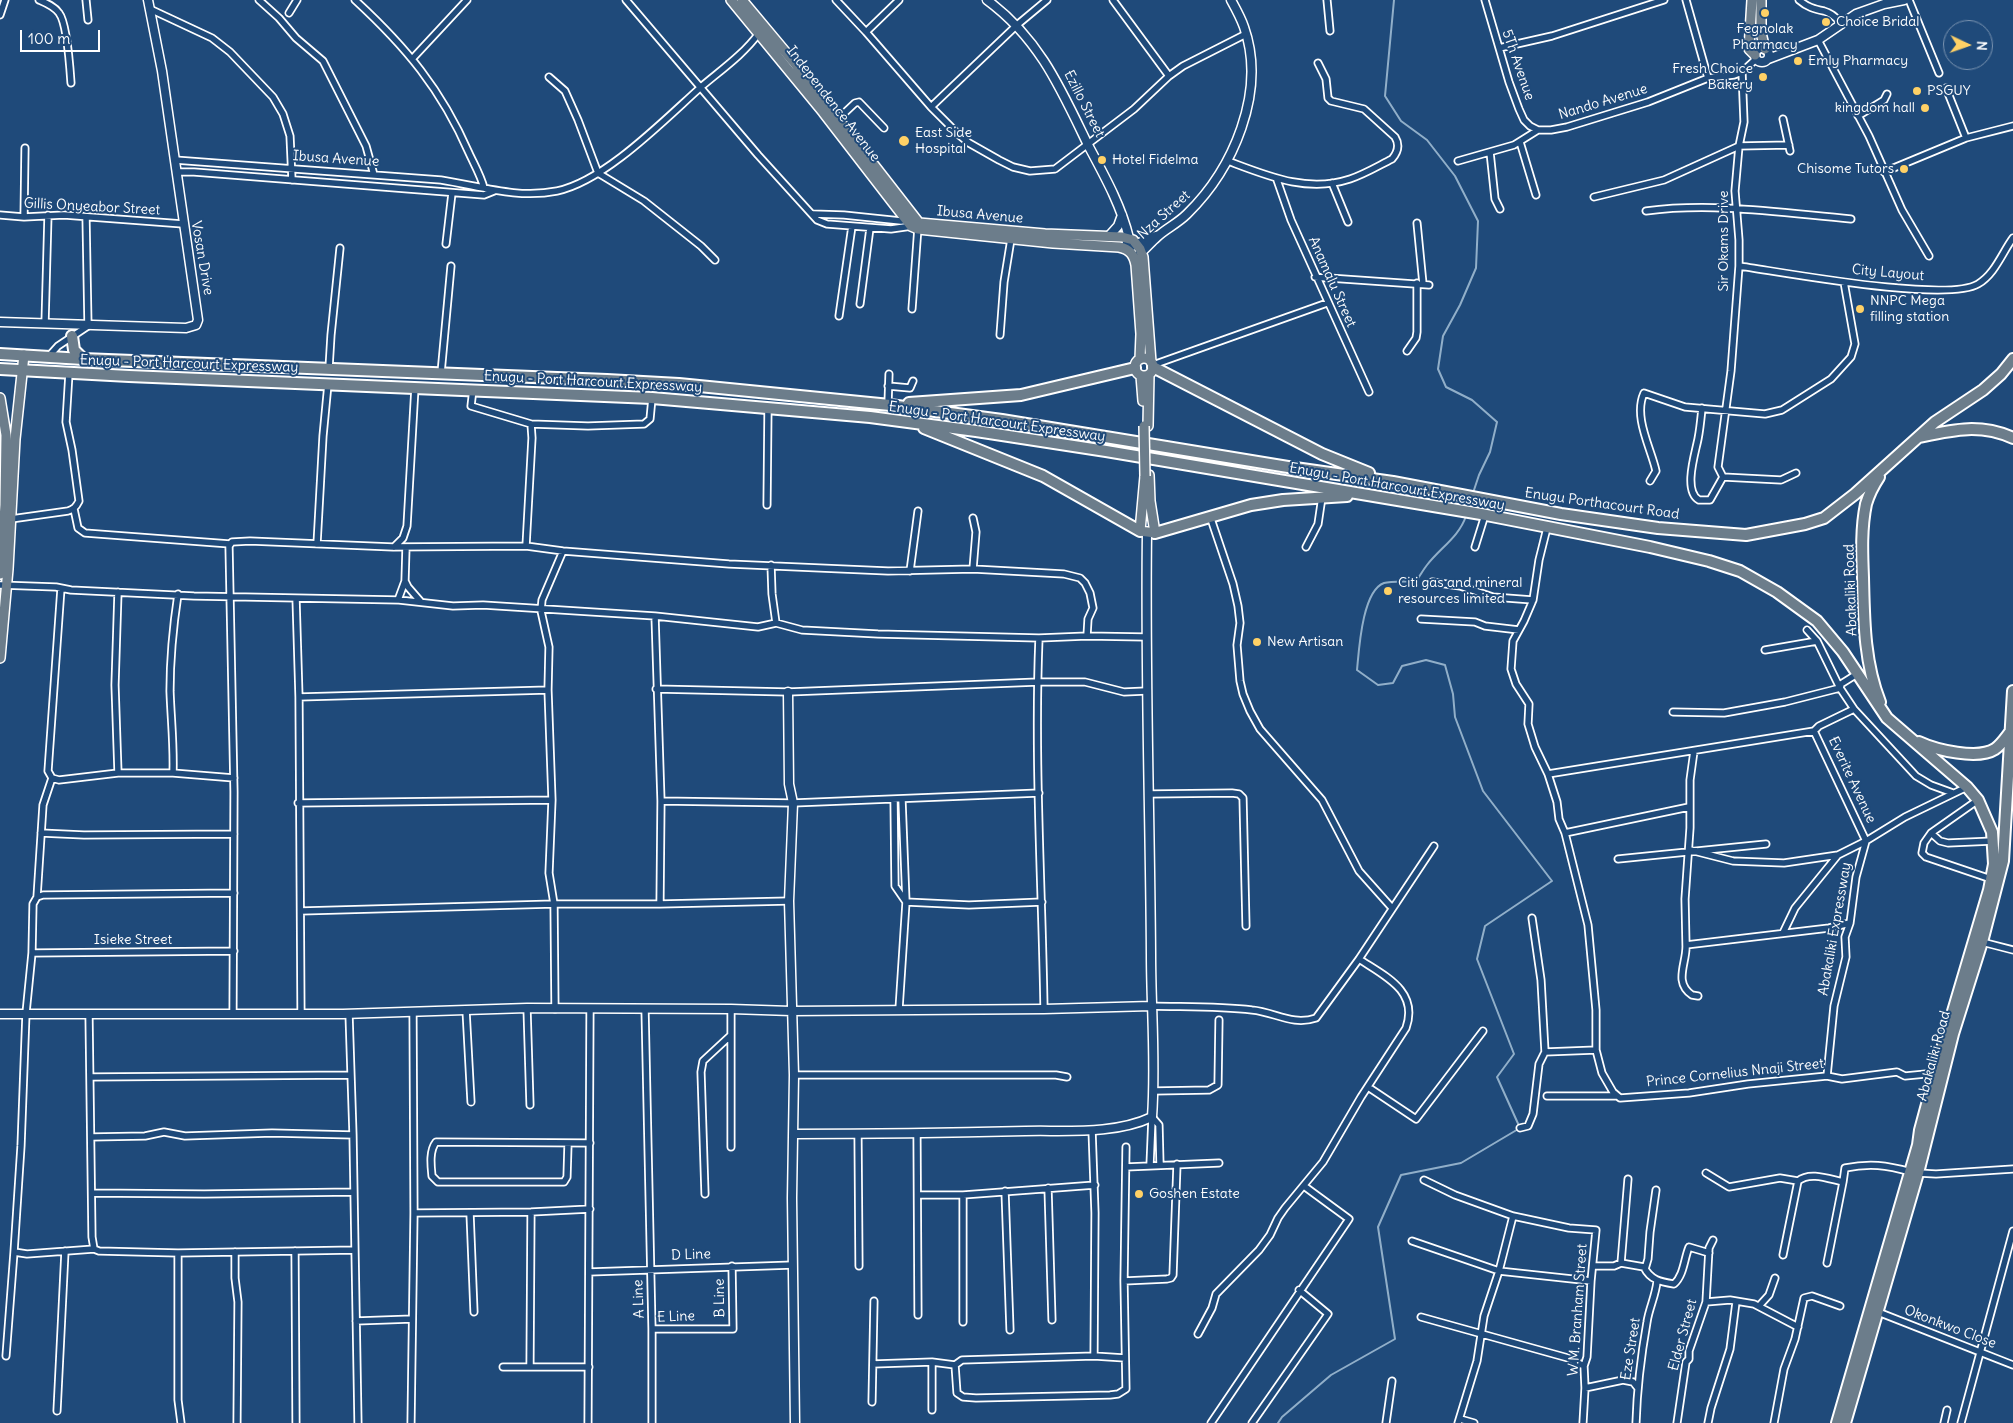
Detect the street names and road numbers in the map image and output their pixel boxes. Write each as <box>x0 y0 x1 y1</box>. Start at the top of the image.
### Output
street label: 5Th Avenue <box>1498 27 1538 103</box>
street label: Independence Avenue <box>783 43 883 165</box>
street label: Ezillo Street <box>1060 68 1108 140</box>
street label: Nando Avenue <box>1557 81 1649 123</box>
street label: Ibusa Avenue <box>292 148 380 170</box>
street label: Nza Street <box>1134 187 1194 243</box>
street label: Sir Okams Drive <box>1716 191 1732 291</box>
street label: Gillis Onyeabor Street <box>23 195 161 219</box>
street label: Ibusa Avenue <box>936 203 1024 227</box>
street label: Vosan Drive <box>187 220 217 296</box>
street label: Anamalu Street <box>1305 234 1359 330</box>
street label: City Layout <box>1851 261 1925 285</box>
street label: Enugu - Port Harcourt Expressway <box>79 352 299 376</box>
street label: Enugu - Port Harcourt Expressway <box>483 368 703 396</box>
street label: Enugu - Port Harcourt Expressway <box>888 398 1106 446</box>
street label: Enugu - Port Harcourt Expressway <box>1288 460 1506 514</box>
street label: Enugu Porthacourt Road <box>1524 485 1680 523</box>
street label: Abakaliki Road <box>1841 544 1861 636</box>
street label: Everite Avenue <box>1825 734 1879 826</box>
street label: Abakaliki Expressway <box>1815 861 1855 997</box>
street label: Isieke Street <box>94 932 172 948</box>
street label: Abakaliki Road <box>1914 1009 1954 1103</box>
street label: Prince Cornelius Nnaji Street <box>1645 1055 1825 1091</box>
street label: W.M. Branham Street <box>1565 1243 1591 1377</box>
street label: D Line <box>671 1246 711 1264</box>
street label: B Line <box>711 1278 729 1318</box>
street label: A Line <box>630 1279 648 1319</box>
street label: Elder Street <box>1665 1297 1701 1373</box>
street label: Okonkwo Close <box>1902 1302 1998 1352</box>
street label: E Line <box>657 1308 695 1326</box>
street label: Eze Street <box>1618 1317 1644 1381</box>

